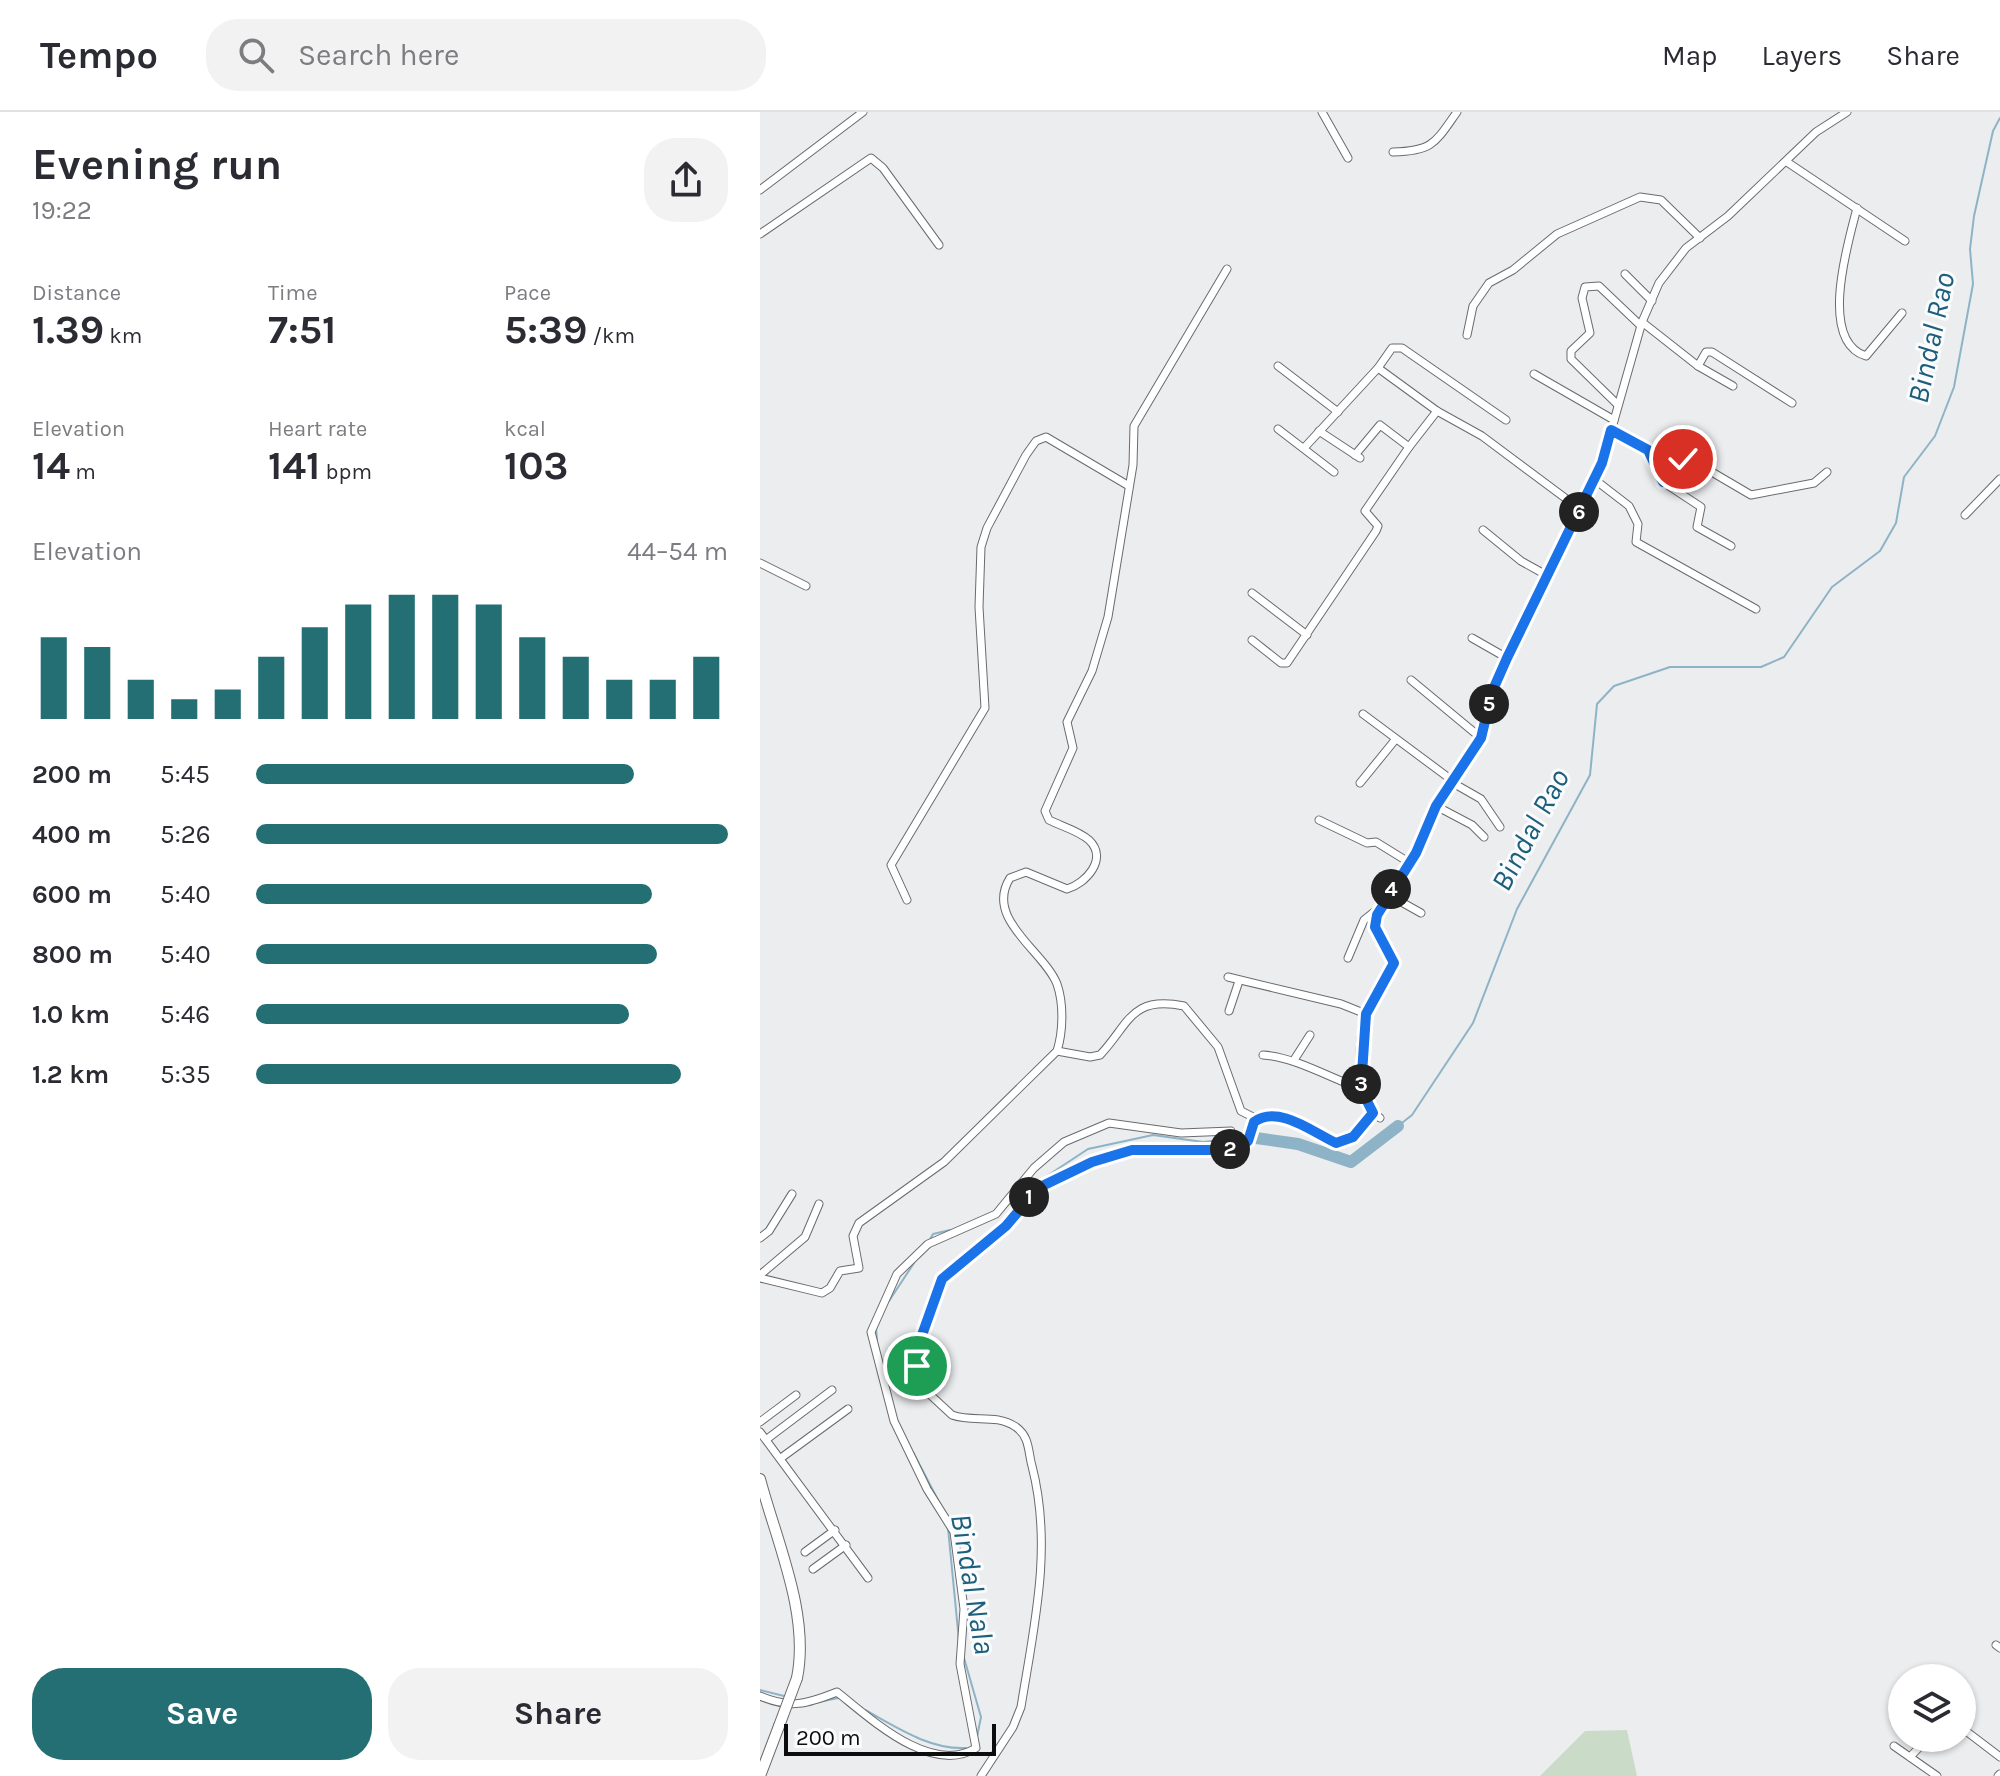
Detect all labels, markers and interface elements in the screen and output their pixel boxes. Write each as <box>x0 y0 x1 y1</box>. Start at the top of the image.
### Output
search box <box>206 19 766 91</box>
text: Tempo <box>40 33 158 78</box>
icon: search <box>234 33 278 77</box>
text: Search here <box>298 37 459 73</box>
text: Map <box>1662 39 1717 72</box>
text: Layers <box>1761 39 1842 72</box>
text: Share <box>1886 39 1960 72</box>
button: share <box>644 138 728 222</box>
text: Evening run <box>32 139 282 190</box>
text: 19:22 <box>32 195 92 226</box>
water label: Bindal Rao <box>1900 269 1962 407</box>
text: Distance <box>32 280 121 306</box>
text: Time <box>268 280 317 306</box>
text: Pace <box>504 280 551 306</box>
text: 1.39 <box>32 306 104 353</box>
text: 7:51 <box>268 306 336 353</box>
text: 5:39 <box>504 306 587 353</box>
text: km <box>104 323 142 349</box>
text: /km <box>587 323 635 349</box>
text: Elevation <box>32 416 125 442</box>
text: Heart rate <box>268 416 367 442</box>
text: kcal <box>504 416 546 442</box>
pin <box>1649 425 1717 493</box>
icon: check <box>1661 437 1705 481</box>
text: 14 <box>32 442 70 489</box>
text: 141 <box>268 442 320 489</box>
text: 103 <box>504 442 568 489</box>
text: m <box>70 459 96 485</box>
text: bpm <box>320 459 372 485</box>
pin: 6 <box>1559 492 1599 532</box>
text: 6 <box>1572 499 1586 525</box>
text: Elevation <box>32 536 142 567</box>
text: 44–54 m <box>627 536 728 567</box>
pin: 5 <box>1469 684 1509 724</box>
text: 5 <box>1483 691 1495 717</box>
text: 200 m <box>32 759 112 790</box>
text: 5:45 <box>160 759 210 790</box>
water label: Bindal Rao <box>1483 763 1577 897</box>
text: 400 m <box>32 819 112 850</box>
text: 5:26 <box>160 819 211 850</box>
pin: 4 <box>1371 869 1411 909</box>
text: 4 <box>1384 876 1398 902</box>
text: 600 m <box>32 879 112 910</box>
text: 5:40 <box>160 879 211 910</box>
text: 800 m <box>32 939 113 970</box>
text: 5:40 <box>160 939 211 970</box>
text: 1.0 km <box>32 999 110 1030</box>
text: 5:46 <box>160 999 210 1030</box>
text: 1.2 km <box>32 1059 109 1090</box>
text: 5:35 <box>160 1059 211 1090</box>
pin: 3 <box>1341 1064 1381 1104</box>
text: 3 <box>1354 1071 1368 1097</box>
pin: 2 <box>1210 1129 1250 1169</box>
text: 2 <box>1223 1136 1237 1162</box>
pin: 1 <box>1009 1177 1049 1217</box>
text: 1 <box>1025 1184 1033 1210</box>
pin <box>883 1332 951 1400</box>
icon: arrive <box>895 1344 939 1388</box>
water label: Bindal Nala <box>943 1511 1003 1657</box>
map controls <box>1888 1664 1976 1752</box>
button: layers <box>1888 1664 1976 1752</box>
button: Save <box>32 1668 372 1760</box>
button: Share <box>388 1668 728 1760</box>
scale bar <box>784 1720 996 1756</box>
text: 200 m <box>796 1725 861 1751</box>

